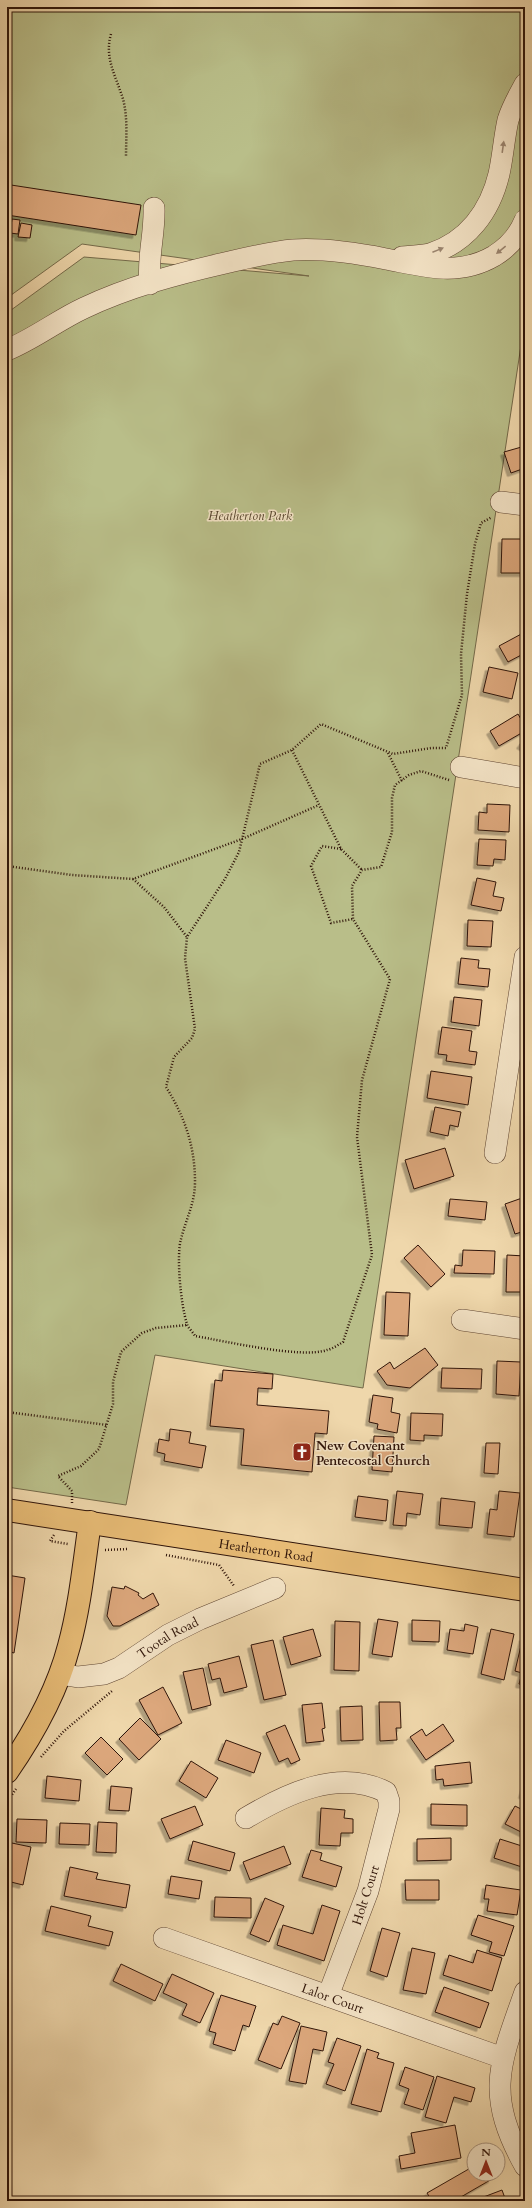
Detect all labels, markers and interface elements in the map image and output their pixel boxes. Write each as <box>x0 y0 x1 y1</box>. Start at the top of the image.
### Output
one-way arrow <box>500 141 506 153</box>
one-way arrow <box>496 246 507 255</box>
one-way arrow <box>432 247 444 253</box>
park label: Heatherton Park <box>208 507 293 525</box>
place label: New Covenant Pentecostal Church <box>316 1437 430 1470</box>
church icon: New Covenant Pentecostal Church <box>291 1441 313 1463</box>
street label: Heatherton Road <box>217 1535 314 1567</box>
street label: Tootal Road <box>134 1613 202 1663</box>
street label: Holt Court <box>348 1863 384 1927</box>
street label: Lalor Court <box>299 1979 366 2018</box>
north arrow <box>466 2142 506 2182</box>
text: N <box>481 2145 491 2160</box>

